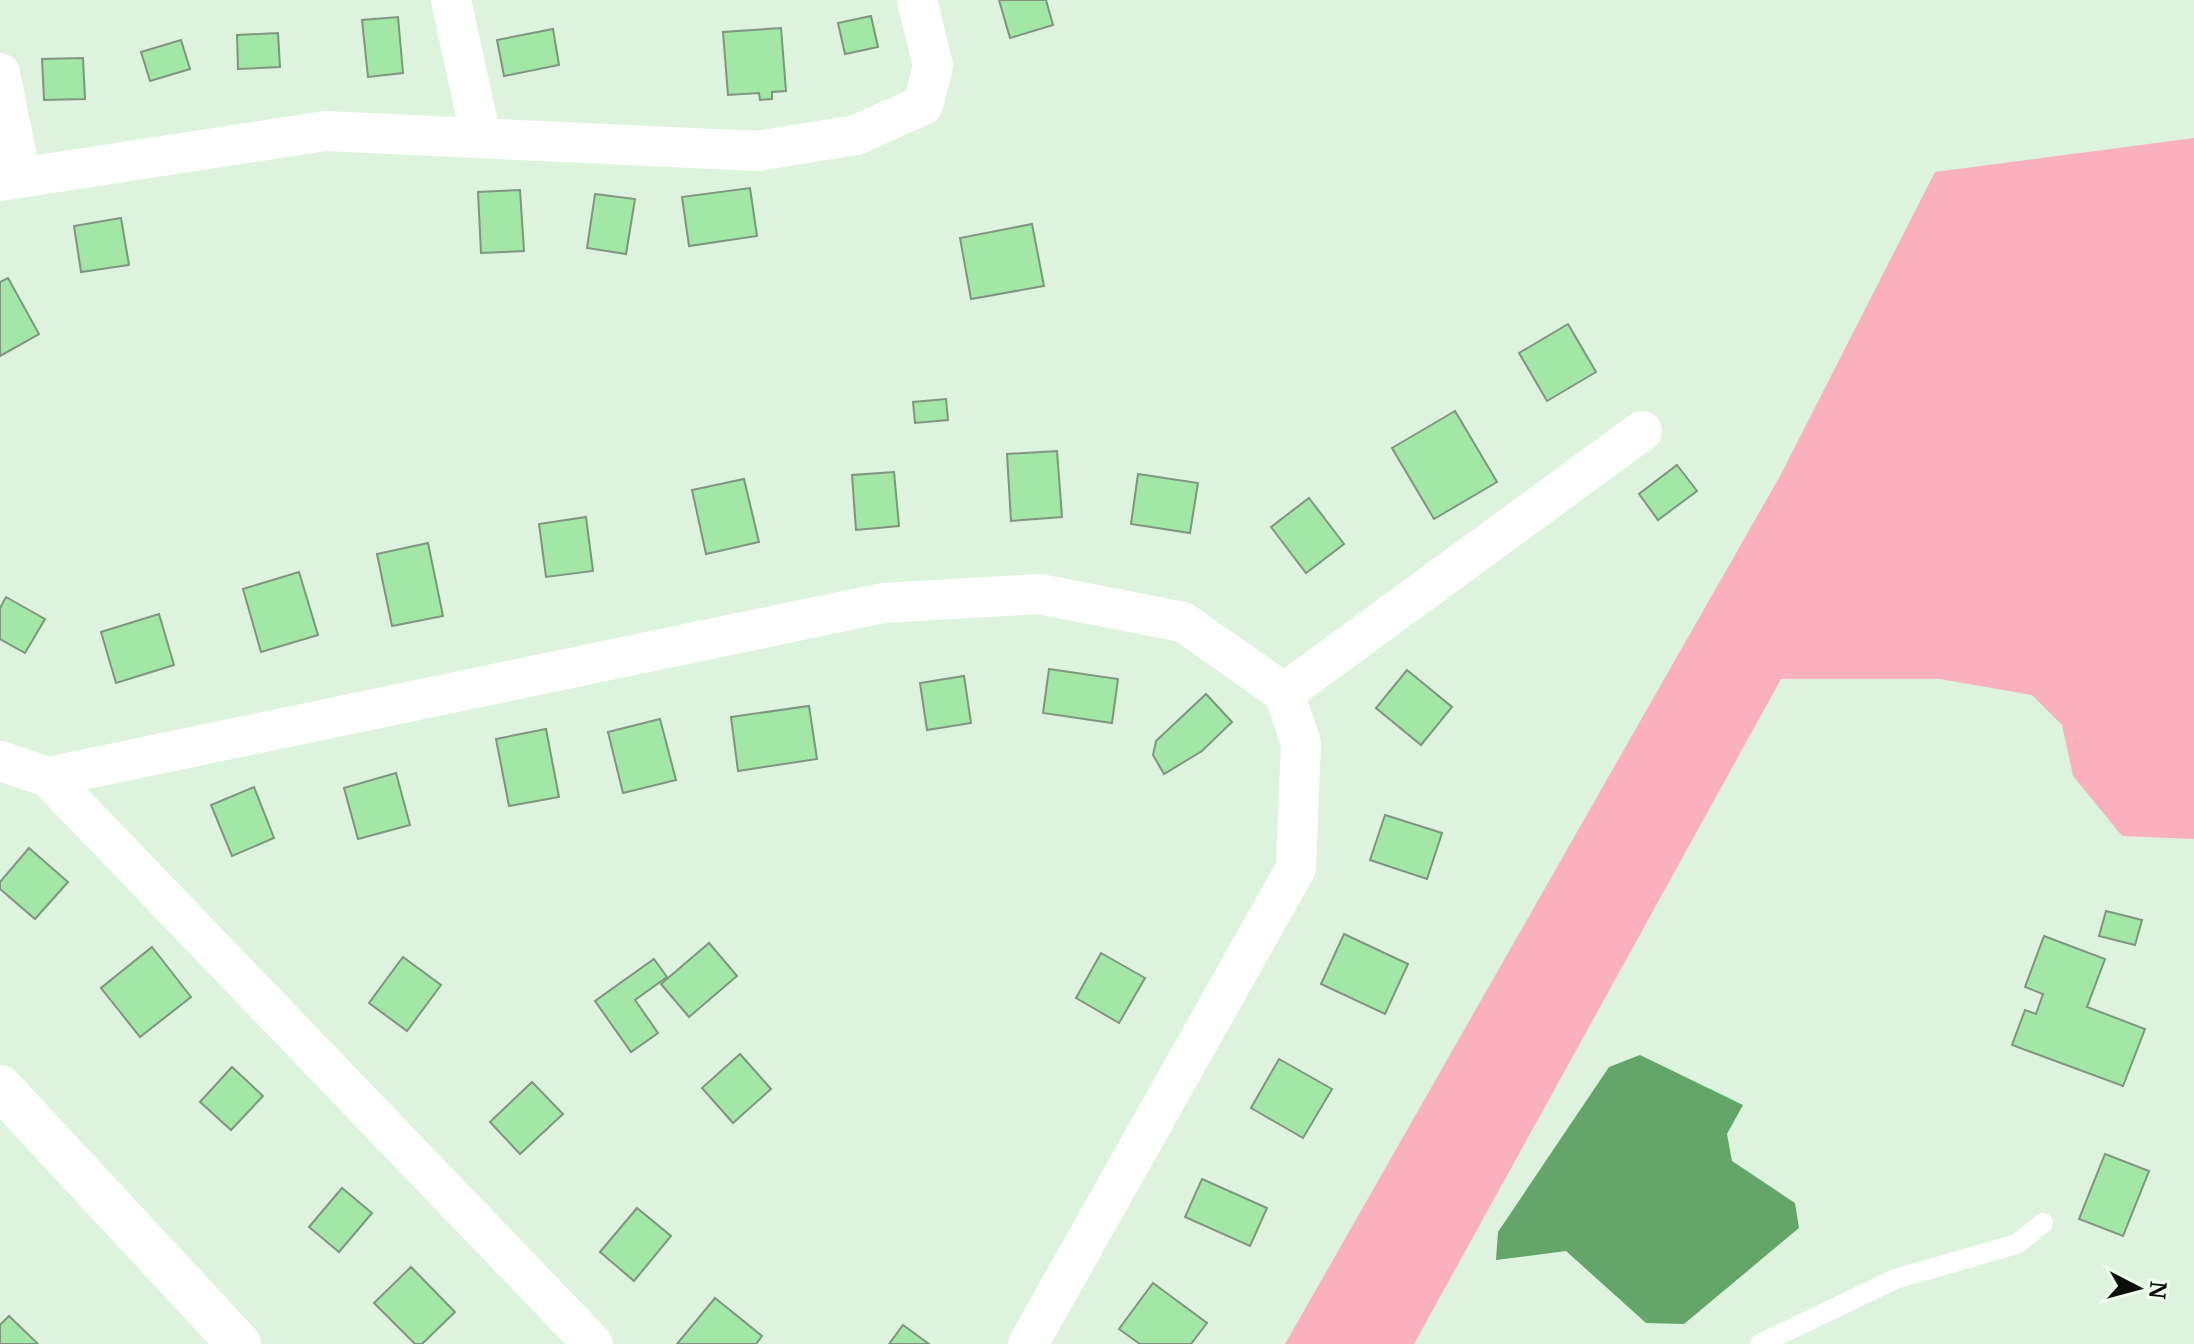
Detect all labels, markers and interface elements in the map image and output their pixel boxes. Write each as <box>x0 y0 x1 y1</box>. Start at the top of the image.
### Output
north arrow <box>2098 1248 2178 1328</box>
text: N <box>2143 1280 2173 1301</box>

